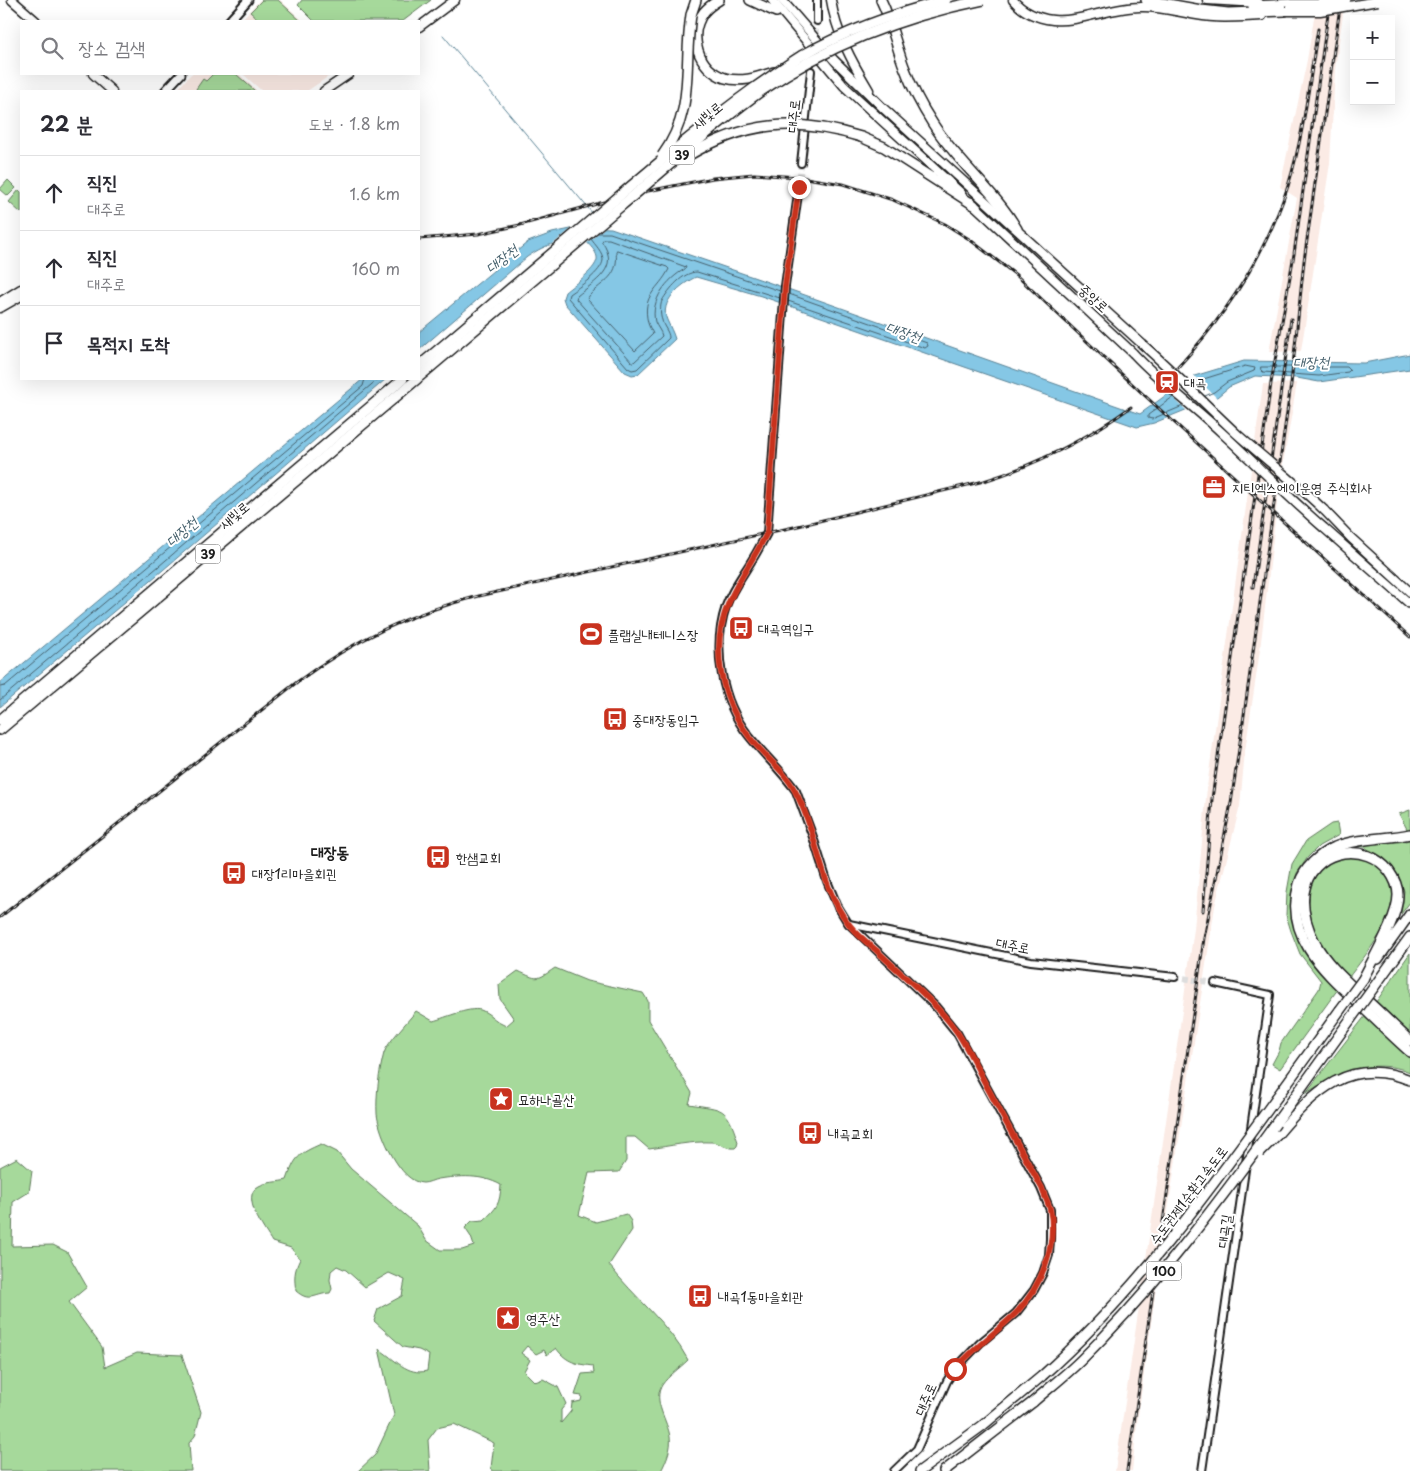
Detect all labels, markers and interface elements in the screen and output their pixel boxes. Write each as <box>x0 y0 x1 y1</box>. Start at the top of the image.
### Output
map controls <box>1350 15 1395 105</box>
button: + <box>1350 15 1395 60</box>
search box <box>20 20 420 75</box>
text: 장소 검색 <box>78 33 145 61</box>
icon: search <box>38 34 66 62</box>
button: − <box>1350 60 1395 105</box>
street label: 새빛로 <box>687 96 727 134</box>
street label: 대주로 <box>781 98 805 134</box>
text: 22 분 <box>40 107 93 139</box>
text: 도보 · 1.8 km <box>309 111 400 135</box>
road number: 39 <box>670 146 694 164</box>
text: 직진 <box>87 167 118 195</box>
route end <box>788 176 811 199</box>
icon: ahead <box>40 179 68 207</box>
text: 1.6 km <box>349 181 400 205</box>
text: 대주로 <box>87 196 126 220</box>
water label: 대장천 <box>480 237 524 278</box>
text: 직진 <box>87 242 118 270</box>
icon: ahead <box>40 254 68 282</box>
text: 160 m <box>352 256 400 280</box>
text: 대주로 <box>87 271 126 295</box>
street label: 중앙로 <box>1074 279 1114 317</box>
water label: 대장천 <box>883 314 927 348</box>
icon: arrive <box>40 329 68 357</box>
text: 목적지 도착 <box>87 329 170 357</box>
water label: 대장천 <box>1293 349 1331 373</box>
station icon: 대곡 <box>1154 369 1180 395</box>
place label: 대곡 <box>1184 372 1207 393</box>
office icon: 지티엑스에이운영 주식회사 <box>1201 474 1227 500</box>
place label: 지티엑스에이운영 주식회사 <box>1232 477 1372 498</box>
street label: 새빛로 <box>214 496 254 534</box>
water label: 대장천 <box>160 509 204 552</box>
road number: 39 <box>196 544 220 564</box>
bus stop icon: 대곡역입구 <box>728 615 754 641</box>
place label: 대곡역입구 <box>758 618 814 639</box>
sports icon: 플랩실내테니스장 <box>578 621 604 647</box>
place label: 플랩실내테니스장 <box>608 624 699 645</box>
bus stop icon: 중대장동입구 <box>602 706 628 732</box>
place label: 중대장동입구 <box>632 709 700 730</box>
district label: 대장동 <box>311 839 349 863</box>
bus stop icon: 한샘교회 <box>425 844 451 870</box>
place label: 한샘교회 <box>456 847 501 868</box>
bus stop icon: 대장1리마을회괸 <box>221 860 247 886</box>
place label: 대장1리마을회괸 <box>252 863 337 884</box>
street label: 대주로 <box>994 931 1032 959</box>
place icon: 묘하나골산 <box>488 1086 514 1112</box>
place label: 묘하나골산 <box>518 1089 575 1110</box>
bus stop icon: 내곡교회 <box>797 1120 823 1146</box>
place label: 내곡교회 <box>828 1123 873 1144</box>
street label: 수도권제1순환고속도로 <box>1144 1141 1232 1249</box>
street label: 대곡길 <box>1211 1212 1237 1249</box>
road number: 100 <box>1146 1262 1182 1280</box>
bus stop icon: 내곡1동마을회관 <box>687 1283 713 1309</box>
place label: 내곡1동마을회관 <box>718 1286 803 1307</box>
place icon: 영주산 <box>495 1305 521 1331</box>
place label: 영주산 <box>526 1308 561 1329</box>
route start <box>944 1358 967 1381</box>
street label: 대주로 <box>909 1379 941 1419</box>

